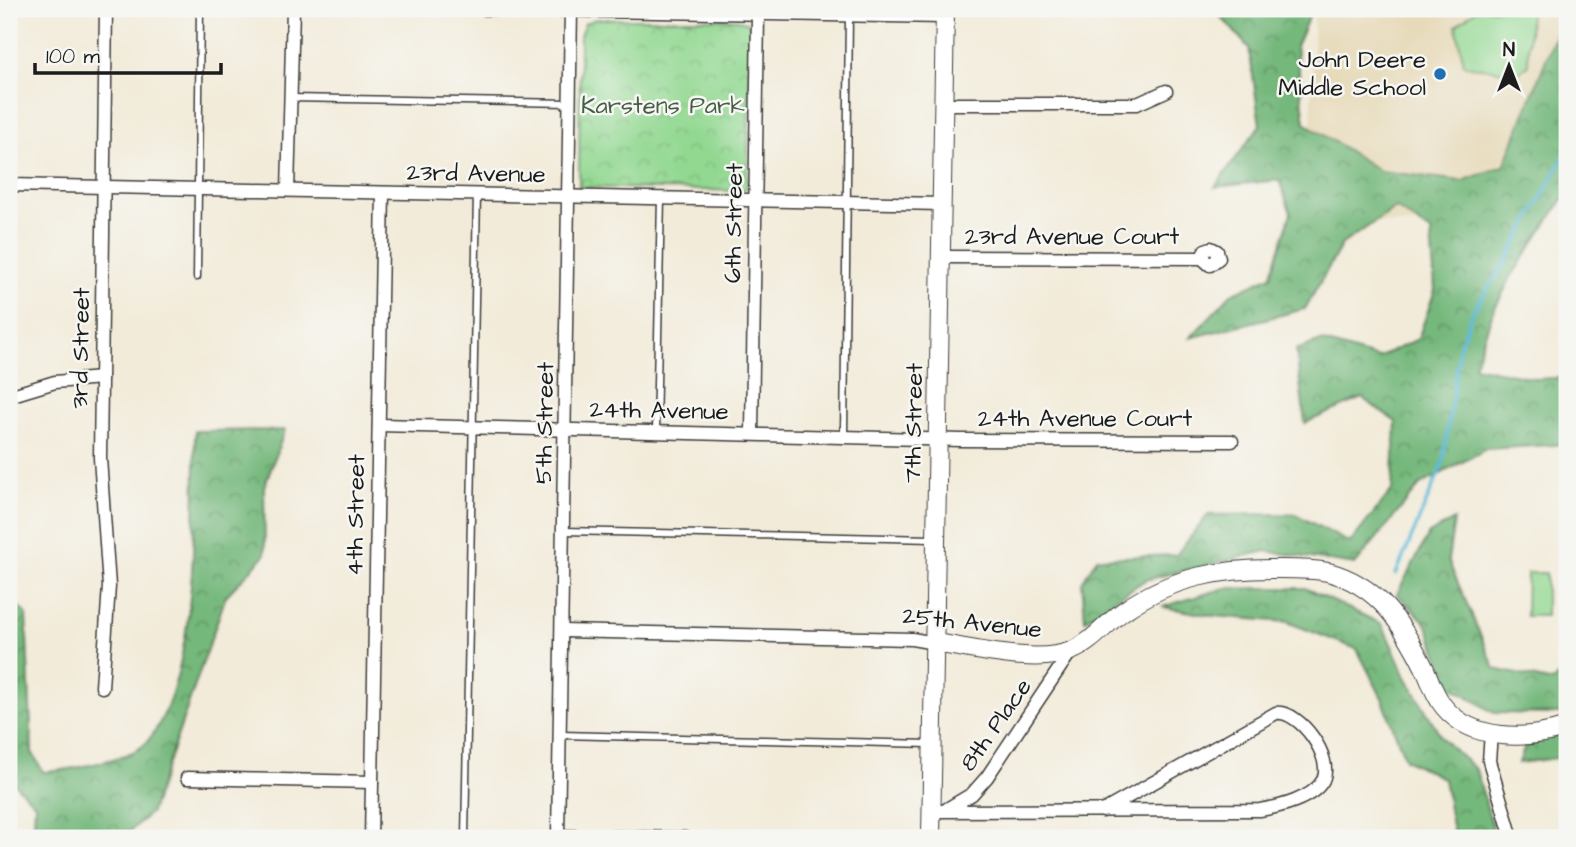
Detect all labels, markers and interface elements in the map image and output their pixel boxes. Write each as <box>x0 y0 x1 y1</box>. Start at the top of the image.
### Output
scale bar <box>35 32 220 76</box>
north arrow <box>1474 32 1544 102</box>
text: N <box>1503 37 1515 64</box>
text: 100 m <box>46 42 101 71</box>
place label: John Deere Middle School <box>1278 43 1426 105</box>
marker: John Deere Middle School <box>1432 66 1448 82</box>
park label: Karstens Park <box>581 89 745 123</box>
street label: 23rd Avenue <box>406 156 546 192</box>
street label: 6th Street <box>716 162 752 283</box>
street label: 23rd Avenue Court <box>965 220 1179 254</box>
street label: 3rd Street <box>63 287 99 409</box>
street label: 5th Street <box>527 361 563 484</box>
street label: 7th Street <box>896 362 932 483</box>
street label: 24th Avenue <box>589 393 729 429</box>
street label: 24th Avenue Court <box>978 402 1193 436</box>
street label: 4th Street <box>338 454 374 576</box>
street label: 25th Avenue <box>901 599 1043 647</box>
street label: 8th Place <box>952 672 1040 778</box>

